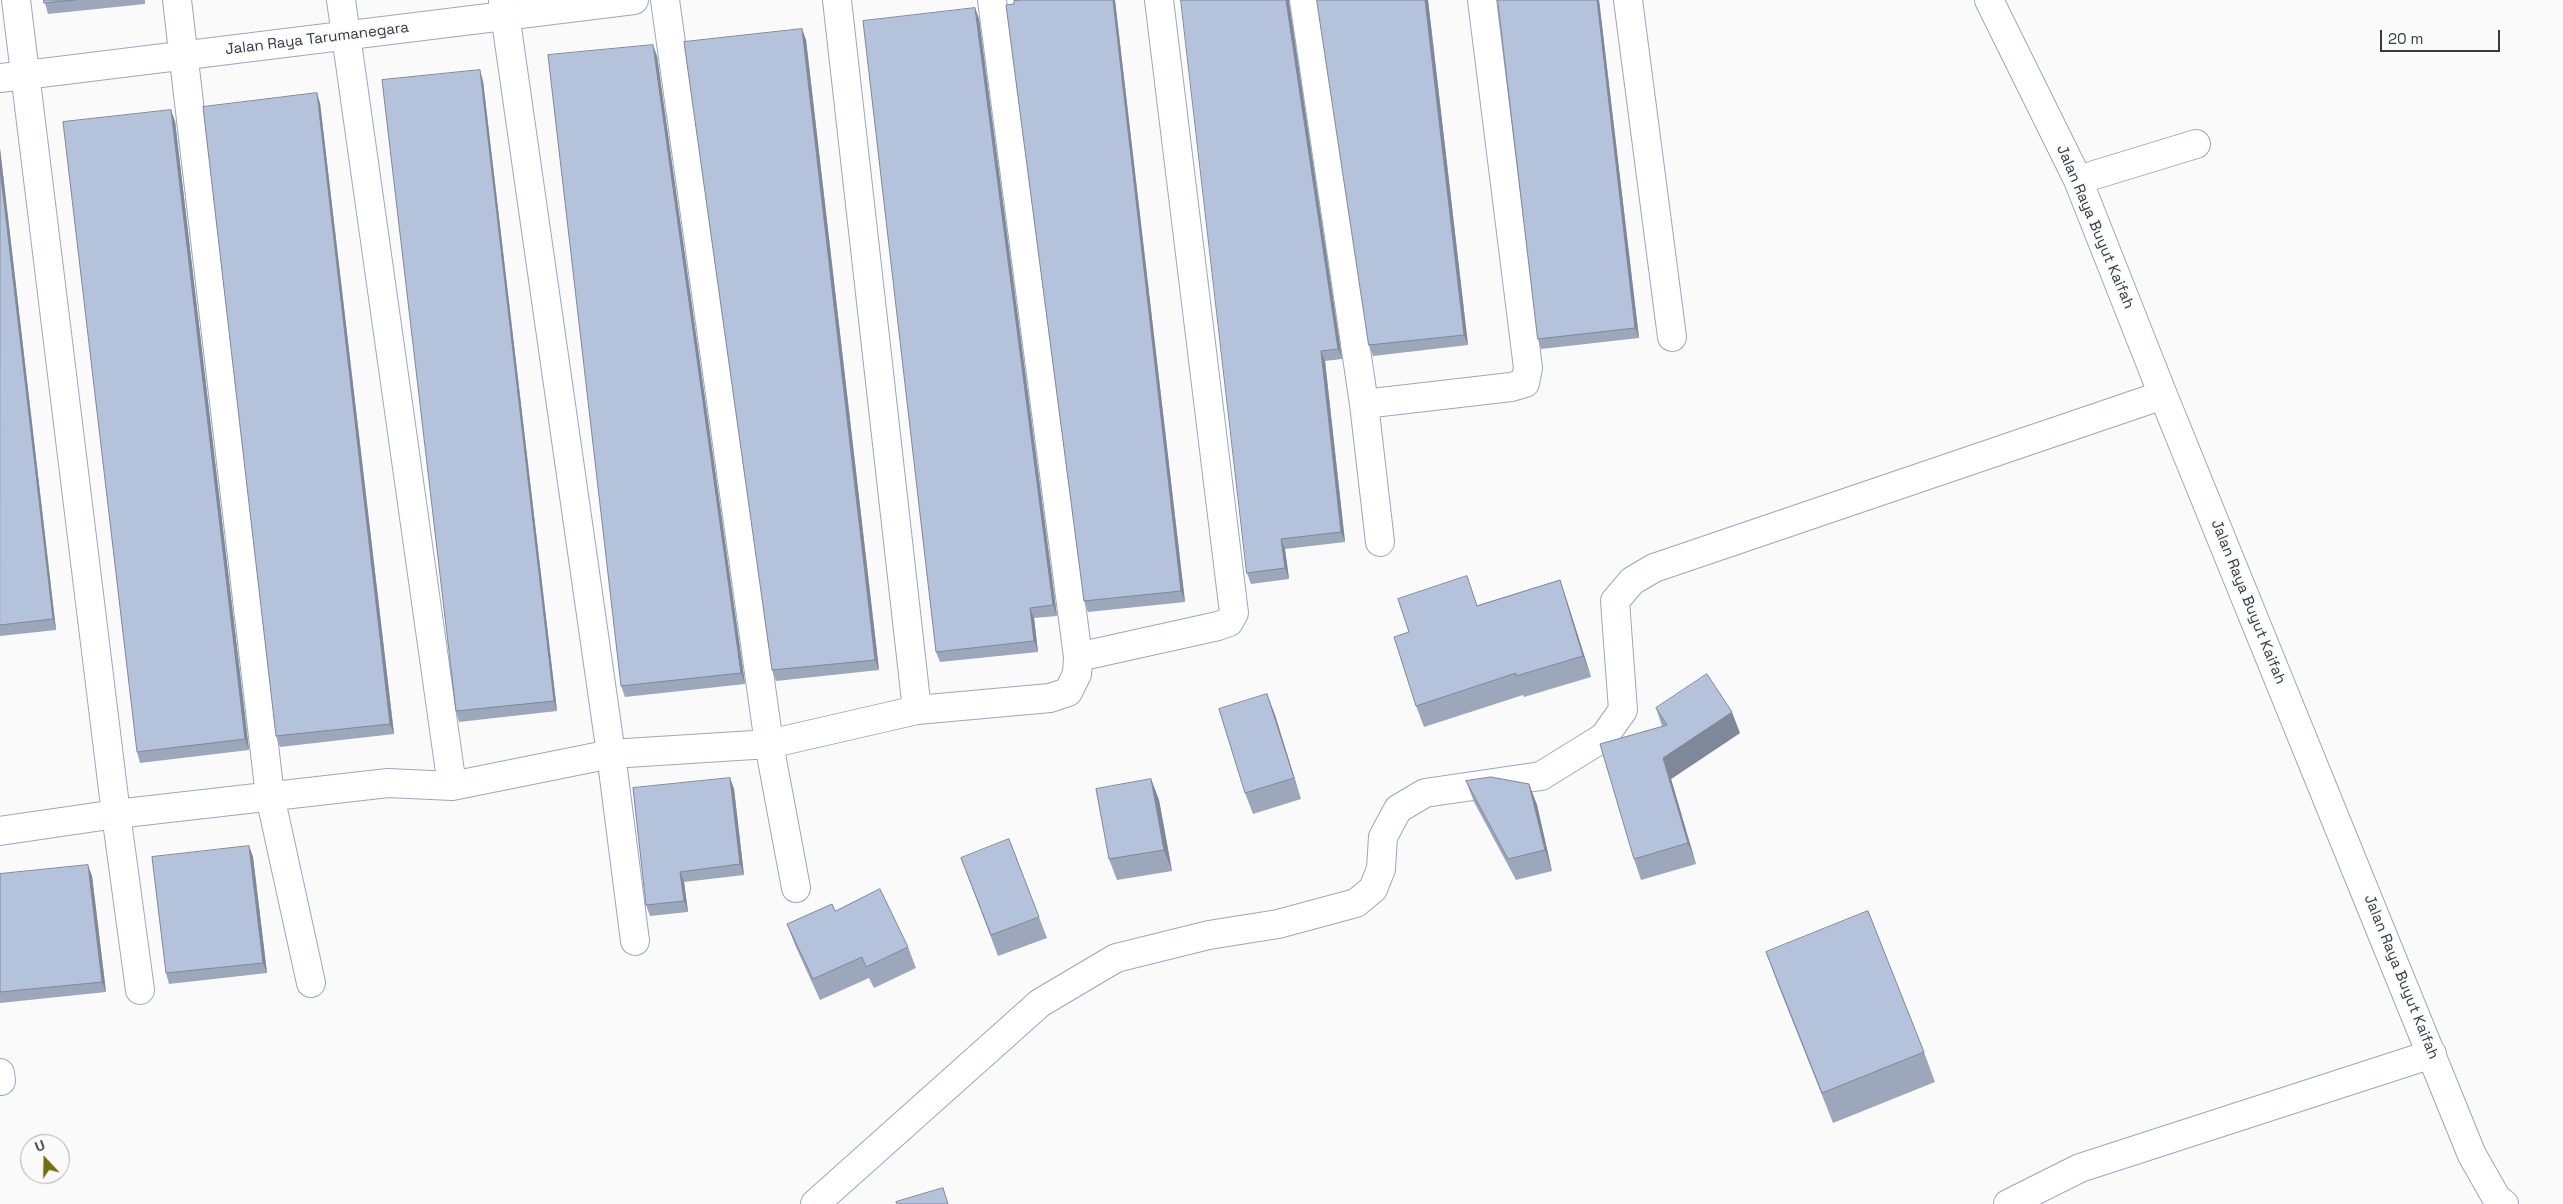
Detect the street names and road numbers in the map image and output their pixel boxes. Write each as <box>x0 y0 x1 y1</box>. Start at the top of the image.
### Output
street label: Jalan Raya Tarumanegara <box>224 19 410 59</box>
street label: Jalan Raya Buyut Kaifah <box>2052 142 2138 312</box>
street label: Jalan Raya Buyut Kaifah <box>2207 517 2289 687</box>
street label: Jalan Raya Buyut Kaifah <box>2360 892 2442 1062</box>

